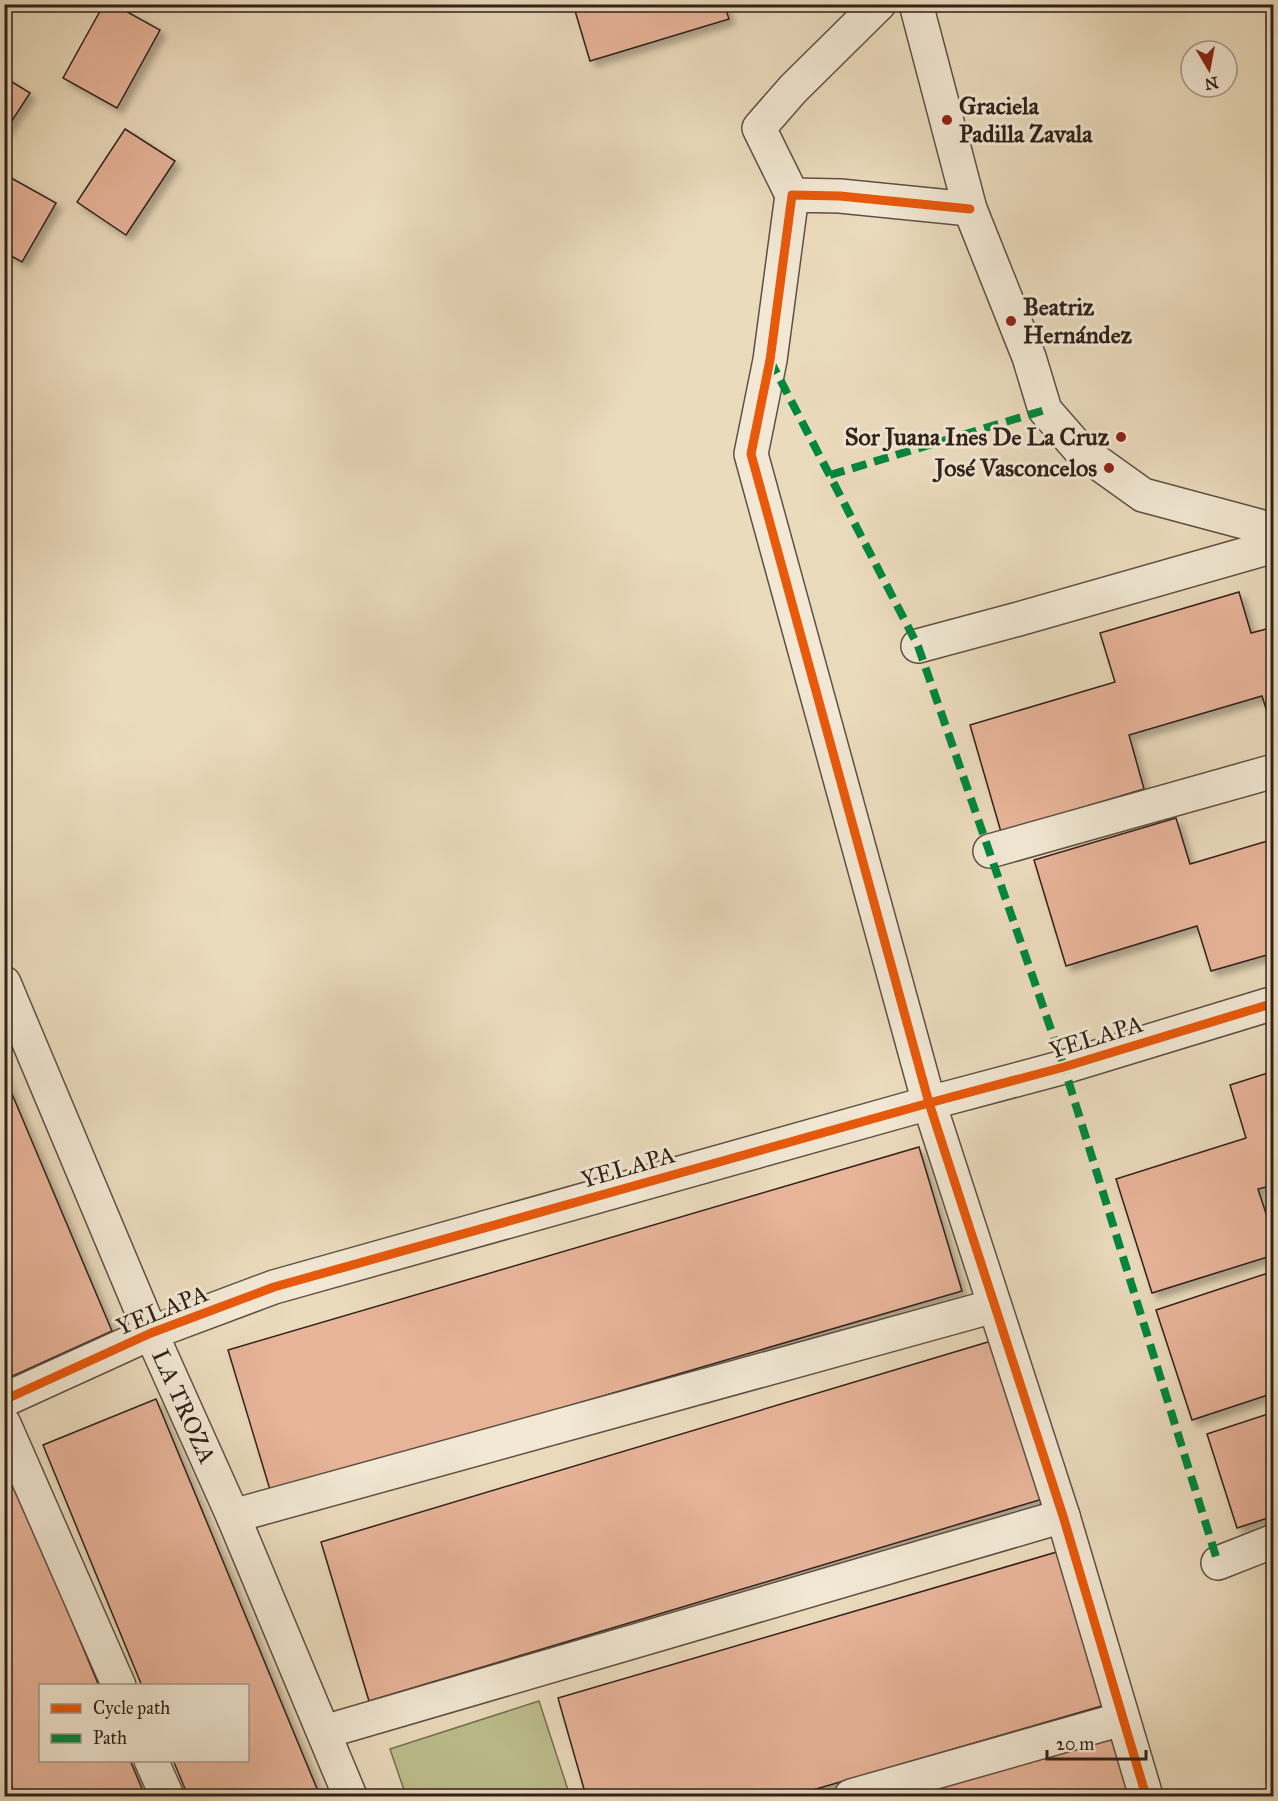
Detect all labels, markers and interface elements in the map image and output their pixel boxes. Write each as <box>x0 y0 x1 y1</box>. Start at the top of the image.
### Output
north arrow <box>1179 39 1239 99</box>
text: N <box>1203 73 1220 94</box>
place label: Graciela Padilla Zavala <box>959 91 1093 149</box>
marker: Graciela Padilla Zavala <box>940 113 954 127</box>
place label: Beatriz Hernández <box>1023 292 1133 350</box>
marker: Beatriz Hernández <box>1004 314 1018 328</box>
place label: Sor Juana Ines De La Cruz <box>845 422 1110 452</box>
marker: Sor Juana Ines De La Cruz <box>1114 430 1128 444</box>
place label: José Vasconcelos <box>932 453 1097 483</box>
marker: José Vasconcelos <box>1102 461 1116 475</box>
street label: YELAPA <box>1045 1009 1147 1065</box>
street label: YELAPA <box>577 1139 679 1195</box>
street label: YELAPA <box>112 1278 212 1342</box>
street label: LA TROZA <box>145 1345 223 1468</box>
legend <box>39 1684 249 1762</box>
text: Cycle path <box>93 1697 170 1719</box>
scale bar <box>1047 1723 1146 1761</box>
text: Path <box>93 1727 127 1749</box>
text: 20 m <box>1056 1733 1094 1755</box>

